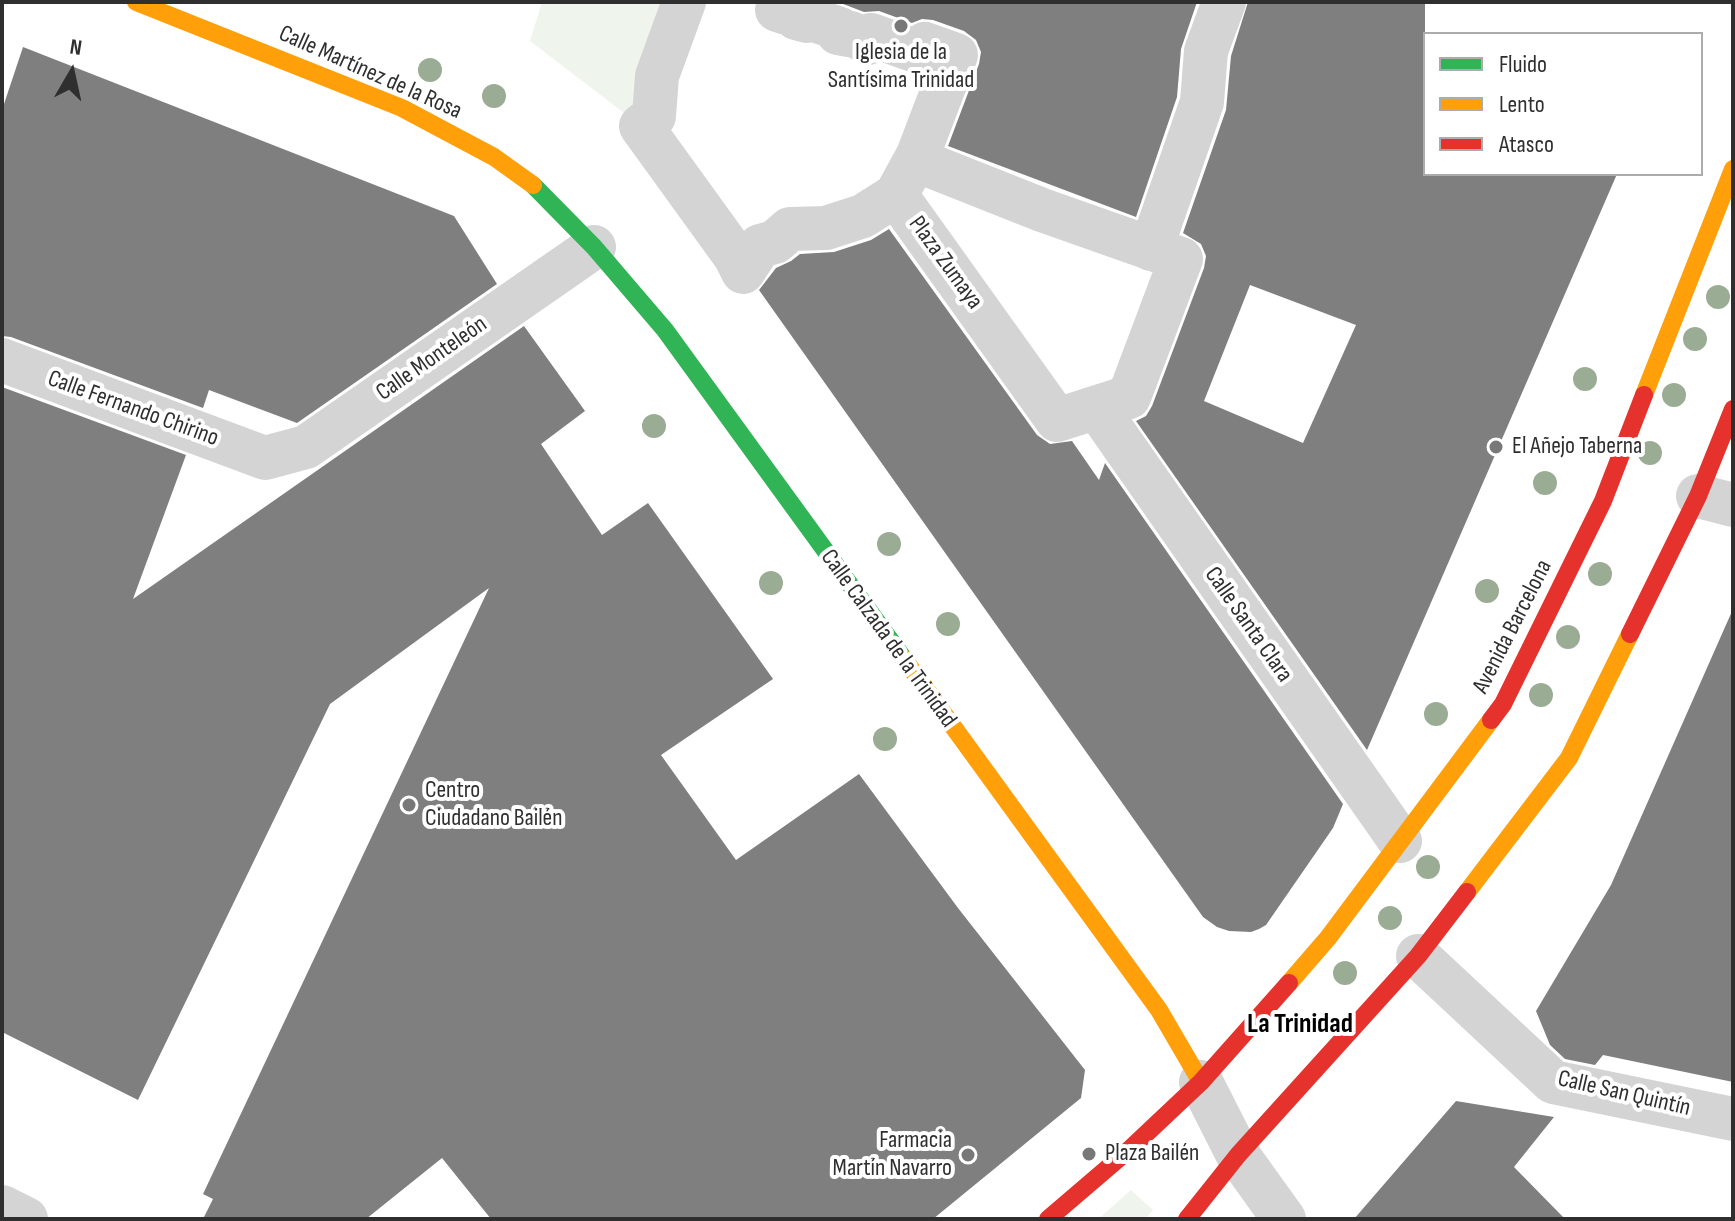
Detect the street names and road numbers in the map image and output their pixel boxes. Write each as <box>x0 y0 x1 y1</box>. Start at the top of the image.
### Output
street label: Calle Martínez de la Rosa <box>274 20 466 126</box>
street label: Plaza Zumaya <box>902 211 988 315</box>
street label: Calle Monteleón <box>371 310 493 408</box>
street label: Calle Fernando Chirino <box>44 365 222 453</box>
street label: Calle Calzada de la Trinidad <box>814 544 962 734</box>
street label: Avenida Barcelona <box>1467 555 1559 699</box>
street label: Calle Santa Clara <box>1198 562 1298 688</box>
street label: Calle San Quintín <box>1555 1065 1693 1123</box>

